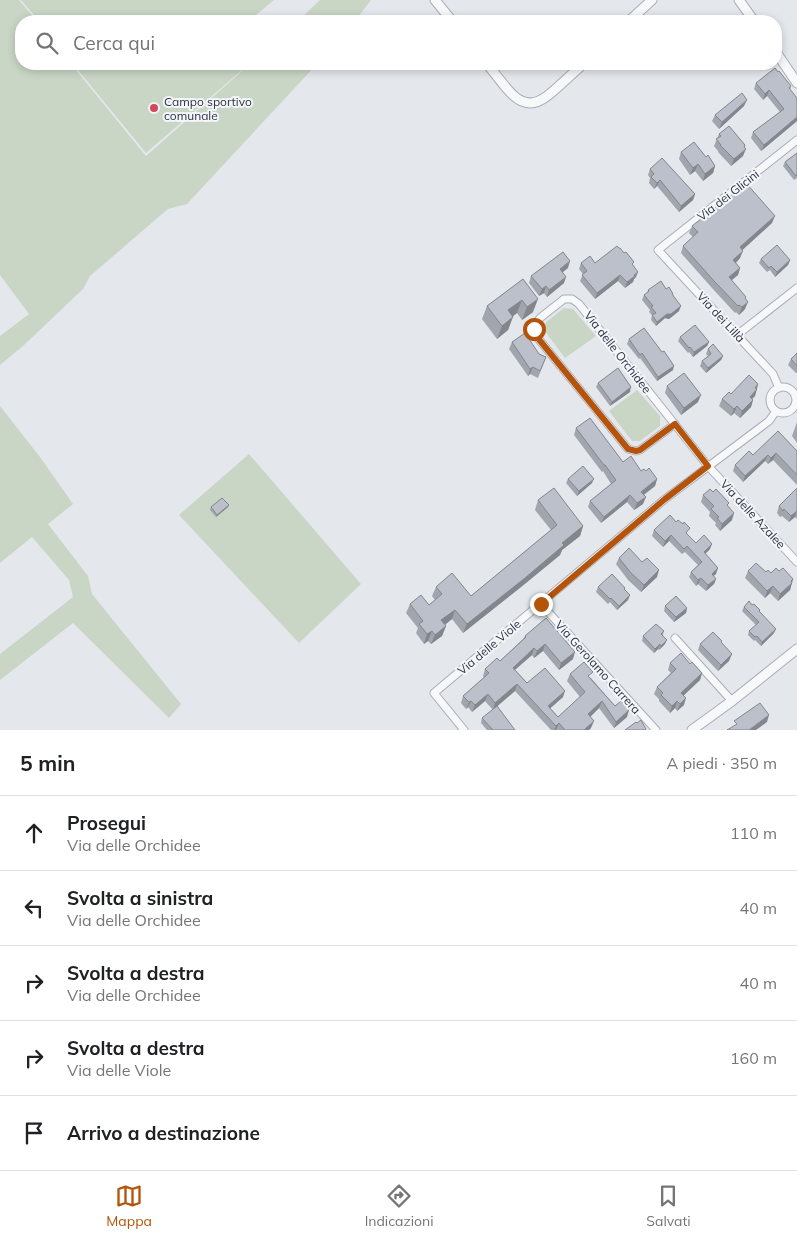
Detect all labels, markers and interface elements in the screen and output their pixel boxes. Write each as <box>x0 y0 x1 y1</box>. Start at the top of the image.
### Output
search box <box>15 15 782 70</box>
icon: search <box>33 29 61 57</box>
text: Cerca qui <box>73 31 155 55</box>
place label: Campo sportivo comunale <box>164 94 252 123</box>
marker: Campo sportivo comunale <box>148 102 160 114</box>
street label: Via dei Glicini <box>694 166 762 224</box>
street label: Via dei Lillà <box>694 289 748 345</box>
street label: Via delle Orchidee <box>581 308 655 396</box>
route start <box>523 318 546 341</box>
street label: Via delle Azalee <box>717 476 789 552</box>
route end <box>530 593 553 616</box>
street label: Via delle Viole <box>454 616 524 678</box>
street label: Via Gerolamo Carrera <box>552 617 644 717</box>
text: 5 min <box>20 750 75 776</box>
text: A piedi · 350 m <box>666 753 777 773</box>
text: Prosegui <box>67 811 146 835</box>
icon: ahead <box>20 819 48 847</box>
text: 110 m <box>730 823 777 843</box>
text: Via delle Orchidee <box>67 835 201 855</box>
text: Svolta a sinistra <box>67 886 213 910</box>
icon: left <box>20 894 48 922</box>
text: 40 m <box>740 898 777 918</box>
text: Via delle Orchidee <box>67 910 201 930</box>
text: Svolta a destra <box>67 961 205 985</box>
icon: right <box>20 969 48 997</box>
text: 40 m <box>740 973 777 993</box>
text: Via delle Orchidee <box>67 985 201 1005</box>
text: Svolta a destra <box>67 1036 205 1060</box>
icon: right <box>20 1044 48 1072</box>
text: 160 m <box>730 1048 777 1068</box>
text: Via delle Viole <box>67 1060 171 1080</box>
icon: arrive <box>20 1119 48 1147</box>
text: Arrivo a destinazione <box>67 1121 260 1145</box>
tab: Mappa <box>106 1182 152 1230</box>
tab: Indicazioni <box>365 1182 434 1230</box>
tab: Salvati <box>646 1182 691 1230</box>

